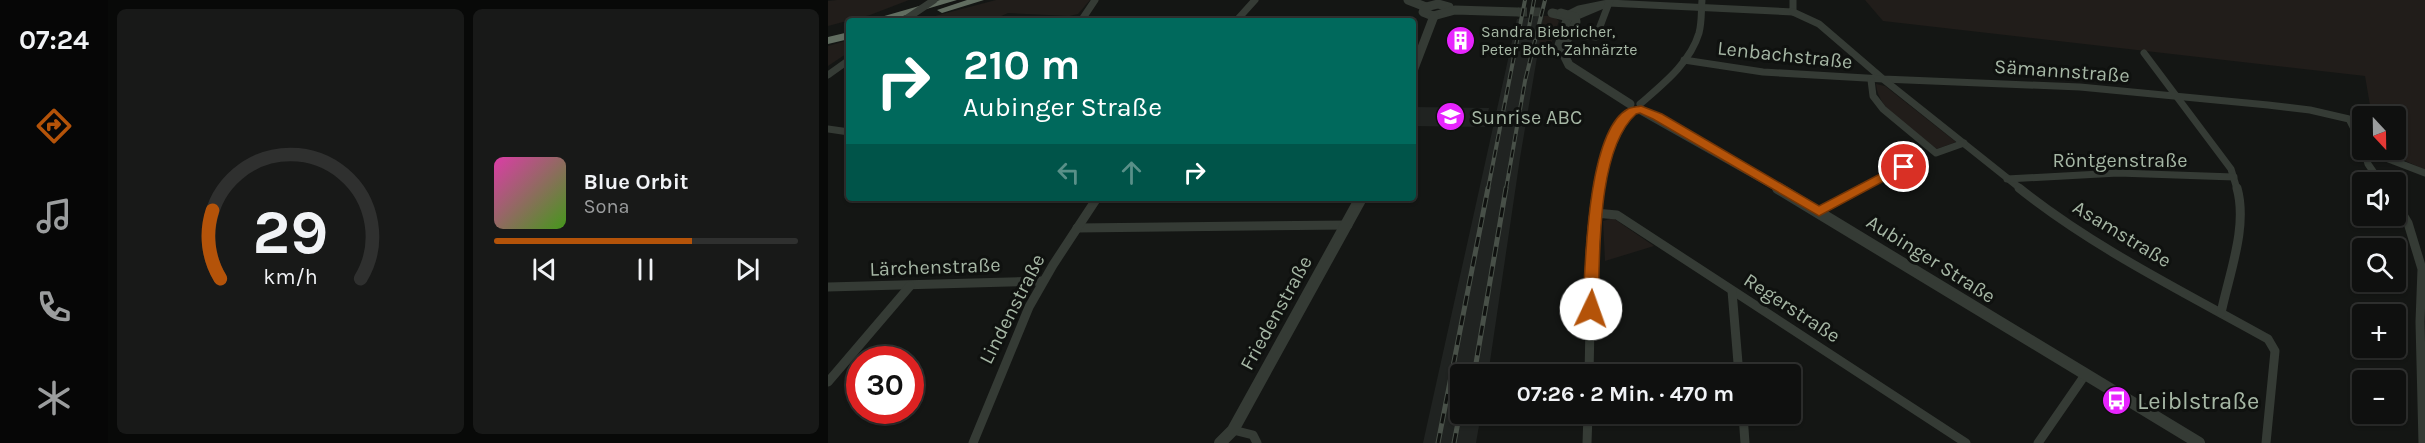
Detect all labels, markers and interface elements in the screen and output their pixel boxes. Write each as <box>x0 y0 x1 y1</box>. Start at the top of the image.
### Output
place label: Sandra Biebricher, Peter Both, Zahnärzte <box>1481 22 1637 59</box>
text: 07:24 <box>19 24 89 56</box>
building icon: Sandra Biebricher, Peter Both, Zahnärzte <box>1444 24 1476 56</box>
street label: Lenbachstraße <box>1716 36 1854 74</box>
text: 210 m <box>963 40 1080 90</box>
icon: right <box>864 42 942 120</box>
street label: Sämannstraße <box>1993 55 2131 87</box>
text: Aubinger Straße <box>963 91 1162 123</box>
school or university icon: Sunrise ABC <box>1434 101 1466 133</box>
icon: directions <box>33 105 75 147</box>
place label: Sunrise ABC <box>1471 106 1582 129</box>
north arrow <box>2352 106 2406 160</box>
map controls <box>2352 106 2406 424</box>
pin <box>1878 141 1929 192</box>
street label: Röntgenstraße <box>2052 149 2188 172</box>
icon: arrive <box>1887 150 1920 183</box>
icon: left <box>1052 156 1085 189</box>
icon: ahead <box>1115 156 1148 189</box>
icon: right <box>1178 156 1211 189</box>
text: Blue Orbit <box>584 169 689 195</box>
button: sound <box>2352 172 2406 226</box>
icon: music <box>33 195 75 237</box>
text: Sona <box>584 195 630 218</box>
text: 29 <box>252 196 328 269</box>
street label: Asamstraße <box>2069 196 2175 272</box>
street label: Aubinger Straße <box>1862 210 2000 308</box>
button: search <box>2352 238 2406 292</box>
street label: Lindenstraße <box>974 250 1050 368</box>
street label: Friedenstraße <box>1235 252 1317 374</box>
icon: previous <box>528 253 561 286</box>
icon: pause <box>629 253 662 286</box>
icon: next <box>731 253 764 286</box>
street label: Lärchenstraße <box>869 253 1001 281</box>
text: km/h <box>263 264 317 289</box>
street label: Regerstraße <box>1740 268 1844 348</box>
position arrow <box>1559 277 1623 341</box>
icon: phone <box>33 286 75 328</box>
button: + <box>2352 304 2406 358</box>
speed limit sign: 30 <box>846 346 924 424</box>
button: − <box>2352 370 2406 424</box>
icon: climate <box>33 377 75 419</box>
text: 07:26 · 2 Min. · 470 m <box>1517 381 1734 407</box>
bus stop icon: Leiblstraße <box>2100 385 2132 417</box>
place label: Leiblstraße <box>2137 387 2259 415</box>

